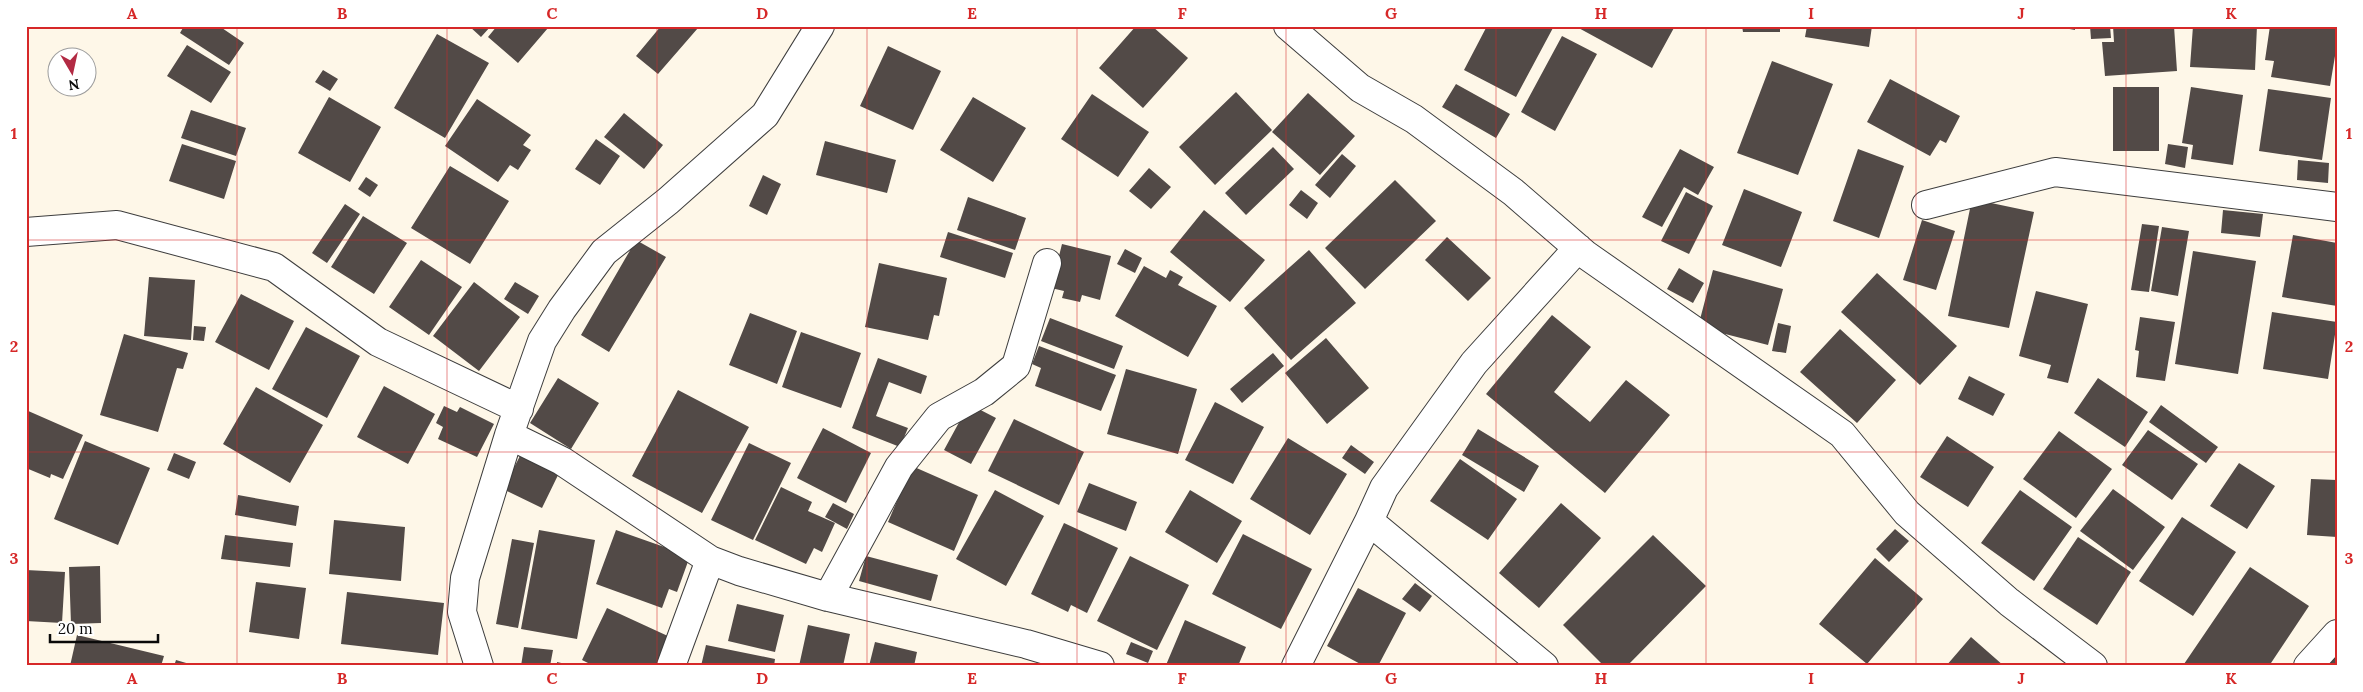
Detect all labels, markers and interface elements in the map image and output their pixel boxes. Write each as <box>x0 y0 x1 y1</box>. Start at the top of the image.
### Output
text: A <box>127 3 138 23</box>
text: B <box>337 3 348 23</box>
text: C <box>546 3 558 23</box>
text: D <box>756 3 768 23</box>
text: E <box>967 3 977 23</box>
text: F <box>1177 3 1187 23</box>
text: G <box>1385 3 1397 23</box>
text: H <box>1595 3 1608 23</box>
text: I <box>1808 3 1814 23</box>
text: J <box>2017 3 2025 23</box>
text: K <box>2225 3 2237 23</box>
north arrow <box>48 48 98 98</box>
text: N <box>67 75 81 95</box>
text: 1 <box>11 123 17 143</box>
text: 1 <box>2346 123 2352 143</box>
text: 2 <box>10 336 18 356</box>
text: 2 <box>2345 336 2353 356</box>
text: 3 <box>10 548 19 568</box>
text: 3 <box>2345 548 2354 568</box>
scale bar <box>50 612 158 644</box>
text: 20 m <box>58 619 93 638</box>
text: A <box>127 668 138 688</box>
text: B <box>337 668 348 688</box>
text: C <box>546 668 558 688</box>
text: D <box>756 668 768 688</box>
text: E <box>967 668 977 688</box>
text: F <box>1177 668 1187 688</box>
text: G <box>1385 668 1397 688</box>
text: H <box>1595 668 1608 688</box>
text: I <box>1808 668 1814 688</box>
text: J <box>2017 668 2025 688</box>
text: K <box>2225 668 2237 688</box>

